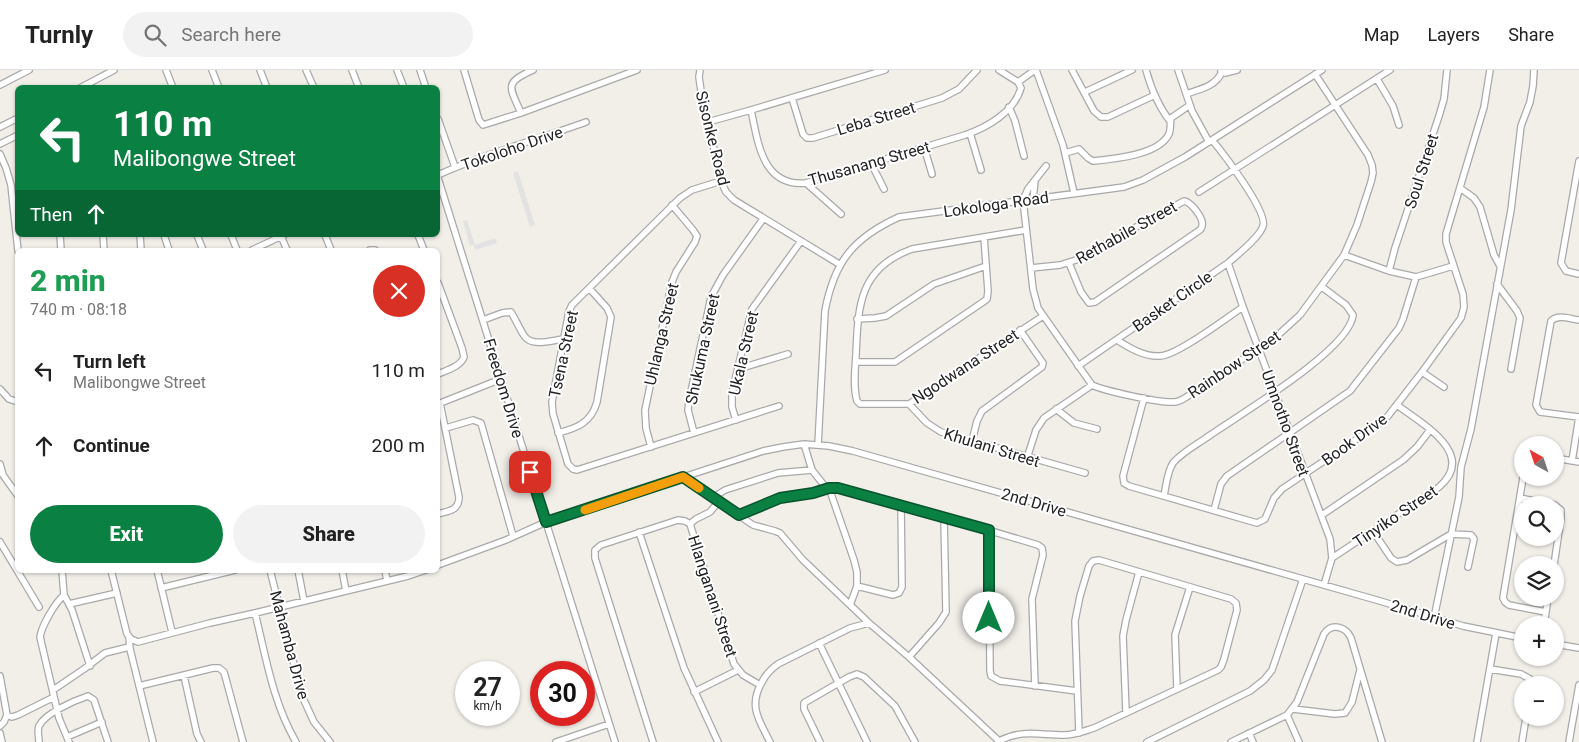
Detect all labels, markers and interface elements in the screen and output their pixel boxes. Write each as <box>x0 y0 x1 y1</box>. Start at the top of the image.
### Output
search box <box>123 12 473 57</box>
text: Turnly <box>25 21 93 49</box>
icon: search <box>141 21 169 49</box>
text: Search here <box>181 23 281 46</box>
text: Map <box>1364 24 1399 45</box>
text: Layers <box>1427 24 1480 45</box>
text: Share <box>1508 24 1554 45</box>
street label: Sisonke Road <box>692 89 733 187</box>
street label: Leba Street <box>835 98 918 139</box>
text: 110 m <box>113 104 212 145</box>
icon: left <box>30 105 95 170</box>
street label: Tokoloho Drive <box>459 122 565 175</box>
street label: Soul Street <box>1400 131 1442 211</box>
street label: Thusanang Street <box>806 137 932 190</box>
text: Malibongwe Street <box>113 146 296 171</box>
street label: Lokologa Road <box>942 188 1050 221</box>
street label: Rethabile Street <box>1072 197 1180 268</box>
icon: ahead <box>82 200 110 228</box>
text: Then <box>30 203 72 226</box>
text: 2 min <box>30 263 106 298</box>
button: close <box>373 265 425 317</box>
street label: Basket Circle <box>1129 267 1216 336</box>
street label: Uhlanga Street <box>640 281 682 387</box>
street label: Shukuma Street <box>681 292 724 406</box>
text: 740 m · 08:18 <box>30 300 127 319</box>
street label: Tsena Street <box>545 309 582 400</box>
street label: Ukala Street <box>725 309 762 397</box>
street label: Ngodwana Street <box>909 325 1022 408</box>
street label: Rainbow Street <box>1184 326 1284 402</box>
street label: Freedom Drive <box>479 336 528 440</box>
text: Turn left <box>73 350 146 373</box>
icon: left <box>30 357 58 385</box>
text: 110 m <box>372 359 425 382</box>
street label: Umnotho Street <box>1257 367 1314 479</box>
text: Malibongwe Street <box>73 373 206 392</box>
street label: Book Drive <box>1318 409 1391 469</box>
street label: Khulani Street <box>942 424 1042 471</box>
icon: ahead <box>30 432 58 460</box>
text: Continue <box>73 434 150 457</box>
text: 200 m <box>372 434 425 457</box>
north arrow <box>1514 436 1564 486</box>
map controls <box>1514 436 1564 726</box>
pin <box>509 451 551 493</box>
icon: arrive <box>516 458 544 486</box>
street label: Tinyiko Street <box>1350 481 1441 551</box>
street label: 2nd Drive <box>999 484 1069 521</box>
button: search <box>1514 496 1564 546</box>
button: Exit <box>30 505 223 563</box>
button: Share <box>233 505 425 563</box>
street label: Hlanganani Street <box>684 533 741 659</box>
button: layers <box>1514 556 1564 606</box>
street label: Mahamba Drive <box>266 589 313 702</box>
position arrow <box>962 591 1014 643</box>
street label: 2nd Drive <box>1388 596 1458 633</box>
button: + <box>1514 616 1564 666</box>
speed limit sign: 30 <box>530 661 595 726</box>
text: 27 <box>473 673 502 702</box>
button: − <box>1514 676 1564 726</box>
text: km/h <box>473 699 502 713</box>

